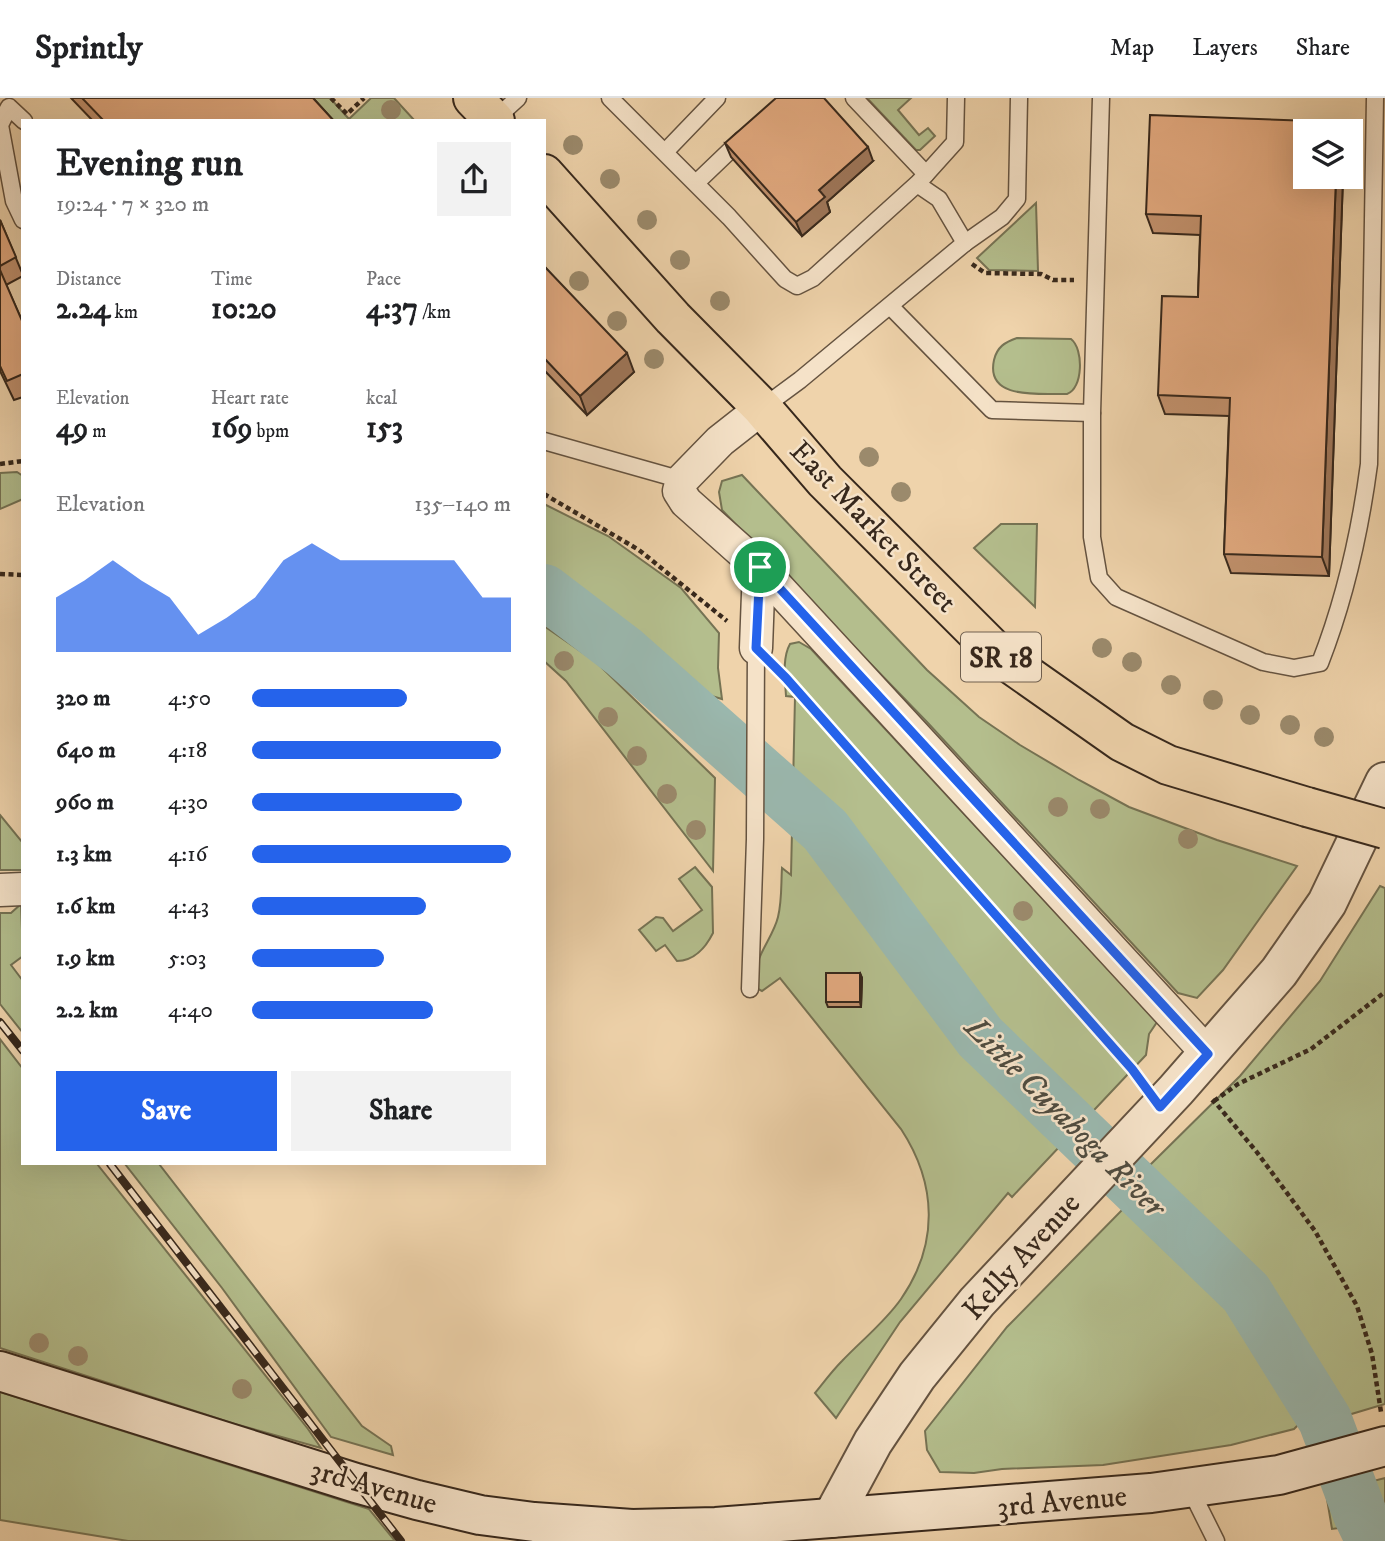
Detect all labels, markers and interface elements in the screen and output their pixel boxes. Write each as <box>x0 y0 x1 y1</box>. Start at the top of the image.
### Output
text: Sprintly <box>35 28 142 69</box>
text: Map <box>1110 33 1154 63</box>
text: Layers <box>1192 33 1258 63</box>
text: Share <box>1296 33 1350 63</box>
map controls <box>1293 119 1363 189</box>
button: layers <box>1293 119 1363 189</box>
text: Evening run <box>56 140 243 188</box>
button: share <box>437 142 511 216</box>
text: 19:24 · 7 × 320 m <box>56 190 209 219</box>
text: Distance <box>56 268 121 291</box>
text: Time <box>211 268 252 291</box>
text: Pace <box>366 268 401 291</box>
text: 2.24 <box>56 291 110 328</box>
text: 10:20 <box>211 291 277 328</box>
text: 4:37 <box>366 291 418 328</box>
text: km <box>110 301 138 324</box>
text: /km <box>418 301 451 324</box>
text: Elevation <box>56 387 130 410</box>
text: Heart rate <box>211 387 289 410</box>
text: kcal <box>366 387 397 410</box>
text: 49 <box>56 410 88 447</box>
text: 169 <box>211 410 252 447</box>
text: 153 <box>366 410 403 447</box>
text: m <box>88 420 107 443</box>
text: bpm <box>252 420 289 443</box>
street label: East Market Street <box>781 433 964 621</box>
text: Elevation <box>56 490 145 519</box>
text: 135–140 m <box>414 490 511 519</box>
pin <box>730 537 790 597</box>
icon: arrive <box>741 548 779 586</box>
road number: SR 18 <box>961 632 1041 682</box>
text: 320 m <box>56 684 110 713</box>
text: 4:50 <box>168 684 211 713</box>
text: 640 m <box>56 736 116 765</box>
text: 4:18 <box>168 736 207 765</box>
text: 960 m <box>56 788 114 817</box>
text: 4:30 <box>168 788 208 817</box>
text: 1.3 km <box>56 840 112 869</box>
text: 4:16 <box>168 840 208 869</box>
text: 1.6 km <box>56 892 115 921</box>
text: 4:43 <box>168 892 209 921</box>
text: 1.9 km <box>56 944 115 973</box>
text: 5:03 <box>168 944 206 973</box>
text: 2.2 km <box>56 996 118 1025</box>
text: 4:40 <box>168 996 213 1025</box>
water label: Little Cuyahoga River <box>954 1007 1175 1228</box>
button: Save <box>56 1071 277 1151</box>
button: Share <box>291 1071 511 1151</box>
street label: Kelly Avenue <box>956 1186 1089 1328</box>
street label: 3rd Avenue <box>306 1452 441 1523</box>
street label: 3rd Avenue <box>996 1478 1129 1527</box>

